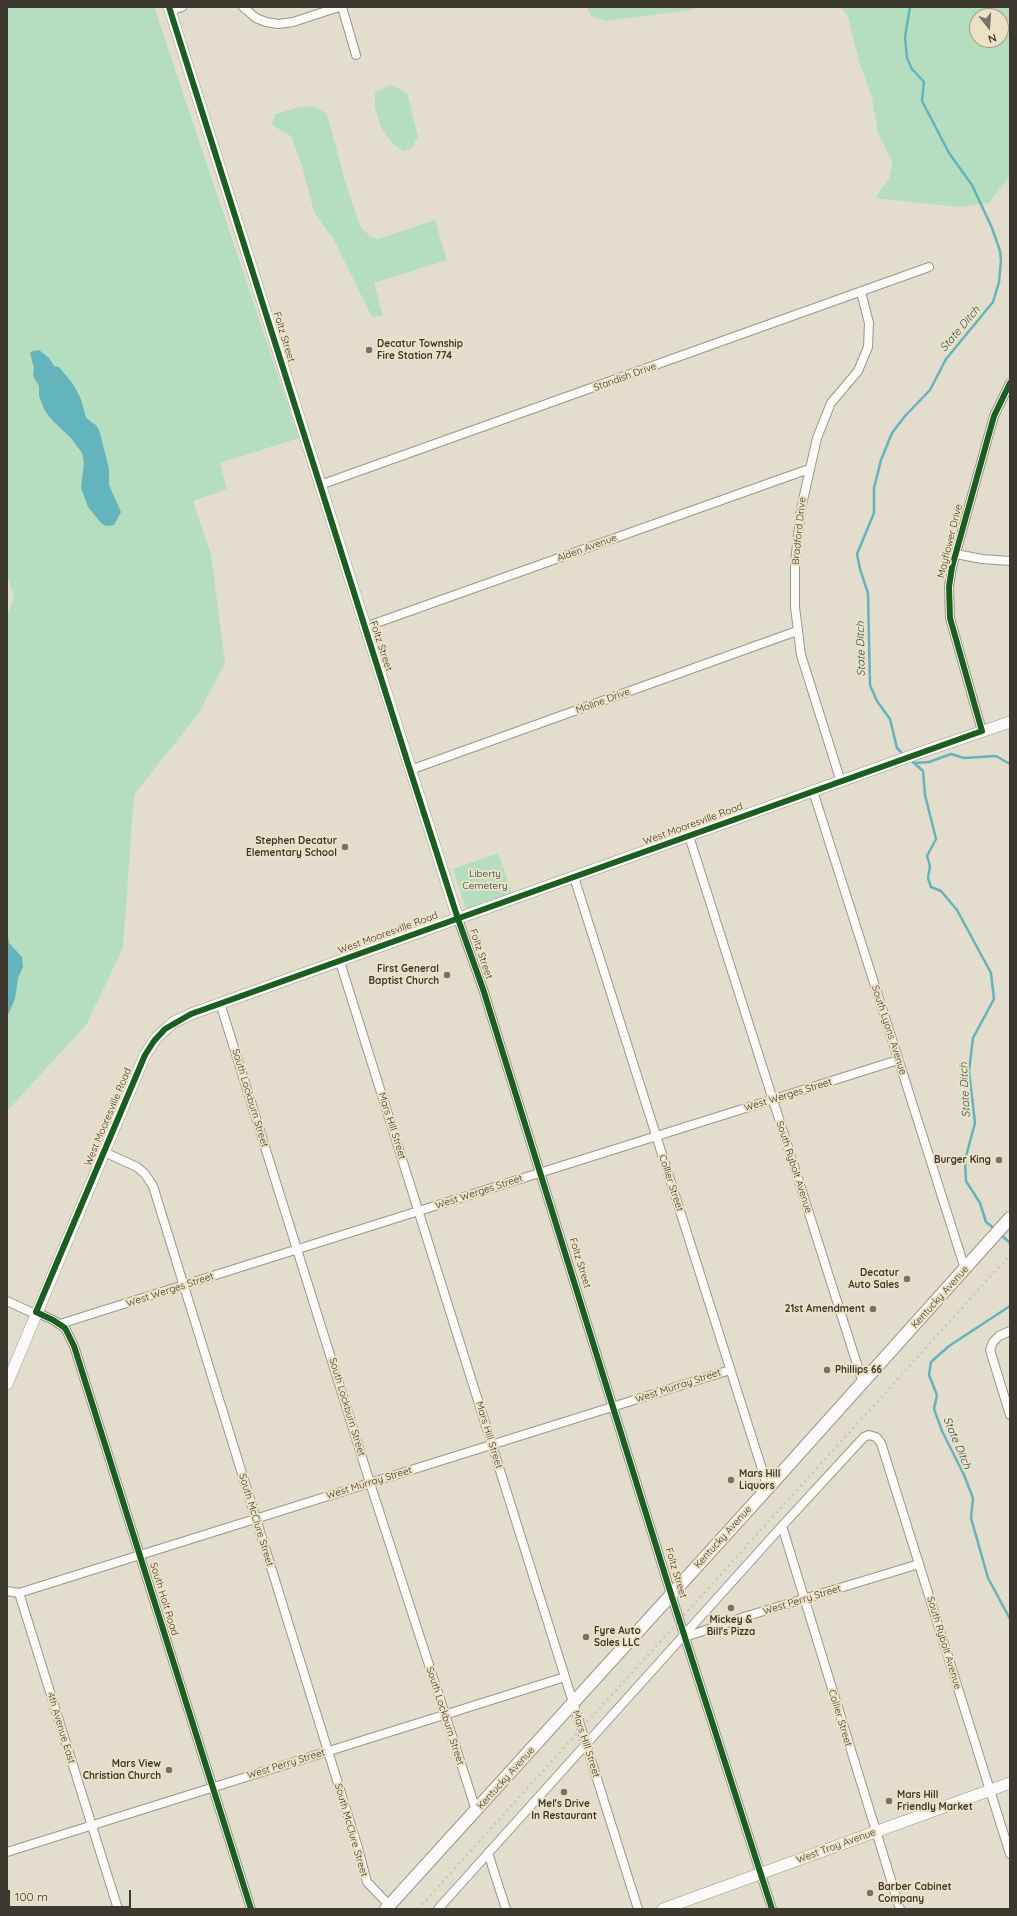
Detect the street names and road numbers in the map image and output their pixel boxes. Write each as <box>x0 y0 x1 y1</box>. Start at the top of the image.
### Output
street label: Foltz Street <box>271 310 297 364</box>
street label: Standish Drive <box>592 360 658 394</box>
street label: Bradford Drive <box>789 497 809 565</box>
street label: Mayflower Drive <box>935 503 965 579</box>
street label: Alden Avenue <box>555 532 619 564</box>
street label: Foltz Street <box>367 619 395 673</box>
street label: Moline Drive <box>574 686 632 716</box>
street label: West Mooresville Road <box>641 800 745 848</box>
street label: West Mooresville Road <box>336 909 440 957</box>
street label: Foltz Street <box>467 927 495 981</box>
street label: South Lyons Avenue <box>869 984 909 1076</box>
street label: South Lockburn Street <box>229 1047 271 1149</box>
street label: West Mooresville Road <box>82 1066 134 1168</box>
street label: West Werges Street <box>743 1076 833 1114</box>
street label: Mars Hill Street <box>376 1091 408 1161</box>
street label: South Rybolt Avenue <box>773 1119 815 1215</box>
street label: Collier Street <box>656 1153 686 1213</box>
street label: West Werges Street <box>434 1172 524 1212</box>
street label: Foltz Street <box>567 1236 593 1290</box>
street label: Kentucky Avenue <box>909 1263 971 1331</box>
street label: West Werges Street <box>125 1270 215 1310</box>
street label: South Lockburn Street <box>326 1356 368 1458</box>
street label: West Murray Street <box>634 1366 722 1406</box>
street label: Mars Hill Street <box>473 1400 505 1470</box>
street label: West Murray Street <box>325 1464 413 1502</box>
street label: South McClure Street <box>236 1472 276 1568</box>
street label: Kentucky Avenue <box>692 1503 754 1571</box>
street label: Foltz Street <box>663 1546 689 1600</box>
street label: South Holt Road <box>147 1561 181 1637</box>
street label: West Perry Street <box>762 1582 842 1618</box>
street label: South Rybolt Avenue <box>924 1595 964 1691</box>
street label: South Lockburn Street <box>423 1665 467 1767</box>
street label: Collier Street <box>826 1688 854 1748</box>
street label: 4th Avenue East <box>44 1691 78 1765</box>
street label: Mars Hill Street <box>570 1709 602 1779</box>
street label: Kentucky Avenue <box>475 1744 537 1812</box>
street label: West Perry Street <box>246 1746 326 1782</box>
street label: South McClure Street <box>332 1782 370 1878</box>
street label: West Troy Avenue <box>795 1826 877 1866</box>

